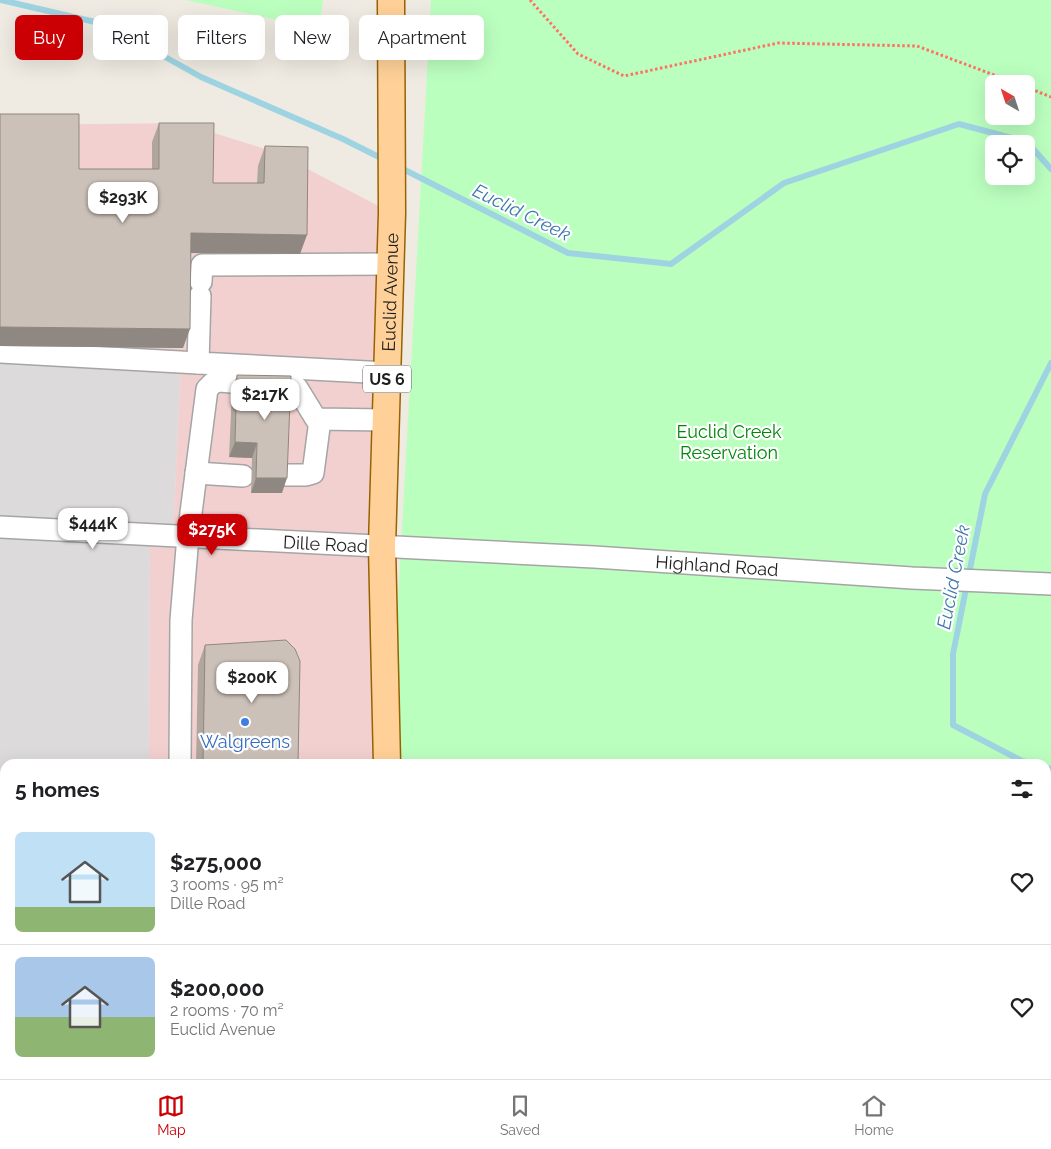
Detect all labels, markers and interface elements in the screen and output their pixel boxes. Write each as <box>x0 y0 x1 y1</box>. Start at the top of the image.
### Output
chip: Buy <box>15 15 83 60</box>
chip: Rent <box>93 15 168 60</box>
chip: Filters <box>178 15 265 60</box>
chip: New <box>275 15 349 60</box>
chip: Apartment <box>359 15 484 60</box>
north arrow <box>985 75 1035 125</box>
map controls <box>985 75 1035 185</box>
button: locate <box>985 135 1035 185</box>
water label: Euclid Creek <box>470 179 574 245</box>
pin: $293K <box>88 182 158 224</box>
text: $293K <box>99 188 147 207</box>
street label: Euclid Avenue <box>377 232 402 352</box>
road number: US 6 <box>363 366 411 392</box>
pin: $217K <box>230 378 300 421</box>
text: $217K <box>242 385 288 404</box>
park label: Euclid Creek Reservation <box>677 421 782 463</box>
pin: $444K <box>58 508 128 550</box>
text: $444K <box>69 514 117 533</box>
pin: $275K <box>177 514 247 556</box>
text: $275K <box>188 520 236 539</box>
water label: Euclid Creek <box>932 523 974 631</box>
street label: Dille Road <box>283 531 369 556</box>
street label: Highland Road <box>655 551 779 580</box>
pin: $200K <box>217 662 287 704</box>
text: $200K <box>227 668 277 687</box>
marker: Walgreens <box>239 716 251 728</box>
place label: Walgreens <box>200 731 290 752</box>
icon: filters <box>1008 775 1036 803</box>
text: 5 homes <box>15 777 100 802</box>
text: $275,000 <box>170 850 262 875</box>
icon: home <box>55 852 115 912</box>
icon: heart <box>1008 868 1036 896</box>
text: 3 rooms · 95 m² <box>170 875 284 894</box>
text: Dille Road <box>170 894 245 913</box>
text: $200,000 <box>170 976 265 1001</box>
icon: home <box>55 977 115 1037</box>
icon: heart <box>1008 993 1036 1021</box>
text: 2 rooms · 70 m² <box>170 1001 284 1020</box>
text: Euclid Avenue <box>170 1020 275 1039</box>
tab: Map <box>157 1092 186 1138</box>
tab: Saved <box>500 1092 540 1138</box>
tab: Home <box>854 1092 894 1138</box>

